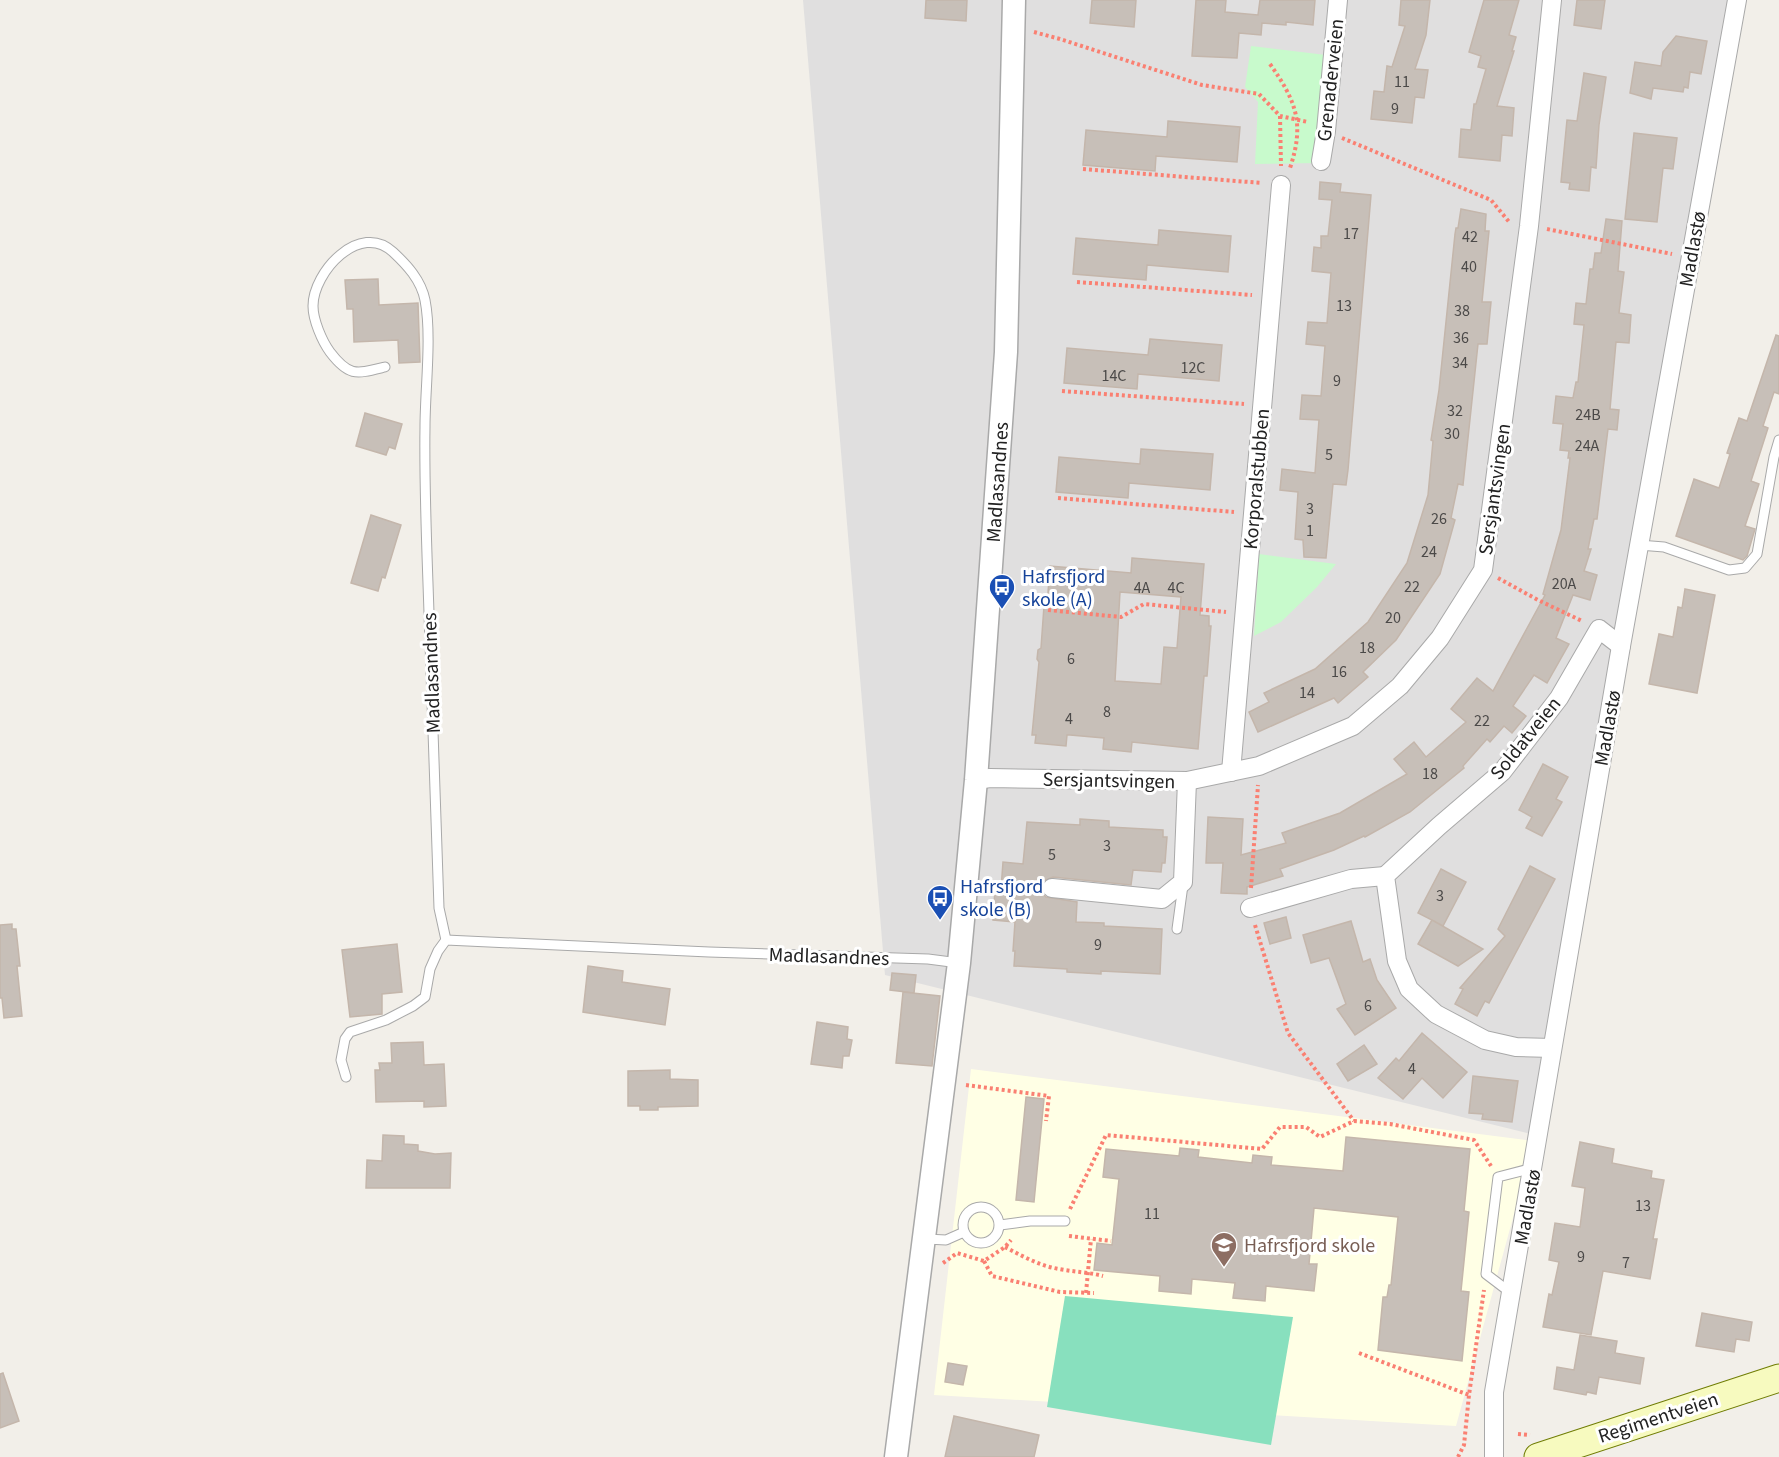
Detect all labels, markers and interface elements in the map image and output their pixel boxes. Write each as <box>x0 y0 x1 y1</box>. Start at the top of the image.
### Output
street label: Grenaderveien <box>1311 17 1351 143</box>
house number: 11 <box>1394 71 1410 93</box>
house number: 9 <box>1391 98 1399 120</box>
street label: Madlastø <box>1673 209 1713 289</box>
house number: 17 <box>1343 223 1359 245</box>
house number: 42 <box>1462 226 1478 248</box>
house number: 40 <box>1461 256 1477 278</box>
house number: 13 <box>1336 295 1352 317</box>
house number: 38 <box>1454 300 1470 322</box>
house number: 36 <box>1453 327 1469 349</box>
house number: 34 <box>1452 352 1468 374</box>
house number: 12C <box>1180 357 1206 379</box>
house number: 14C <box>1101 365 1127 387</box>
house number: 9 <box>1333 370 1341 392</box>
house number: 32 <box>1447 400 1463 422</box>
house number: 24B <box>1575 404 1601 426</box>
street label: Korporalstubben <box>1237 407 1277 551</box>
street label: Madlasandnes <box>980 421 1016 543</box>
street label: Sersjantsvingen <box>1472 422 1518 557</box>
house number: 30 <box>1444 423 1460 445</box>
house number: 24A <box>1575 435 1600 457</box>
house number: 5 <box>1325 444 1333 466</box>
house number: 3 <box>1306 498 1314 520</box>
house number: 26 <box>1431 508 1447 530</box>
house number: 1 <box>1306 520 1314 542</box>
house number: 24 <box>1421 541 1437 563</box>
place label: Hafrsfjord skole (A) <box>1022 563 1105 614</box>
bus stop icon: Hafrsfjord skole (A) <box>987 572 1017 610</box>
house number: 20A <box>1552 573 1577 595</box>
house number: 22 <box>1404 576 1420 598</box>
house number: 4A <box>1134 577 1151 599</box>
house number: 4C <box>1167 577 1185 599</box>
house number: 20 <box>1385 607 1401 629</box>
street label: Madlasandnes <box>416 612 448 734</box>
house number: 18 <box>1359 637 1375 659</box>
house number: 6 <box>1067 648 1075 670</box>
house number: 16 <box>1331 661 1347 683</box>
house number: 14 <box>1299 682 1315 704</box>
street label: Madlastø <box>1588 688 1628 768</box>
street label: Soldatveien <box>1484 691 1568 786</box>
house number: 8 <box>1103 701 1111 723</box>
house number: 4 <box>1065 708 1073 730</box>
house number: 22 <box>1474 710 1490 732</box>
house number: 18 <box>1422 763 1438 785</box>
street label: Sersjantsvingen <box>1042 766 1176 796</box>
house number: 3 <box>1103 835 1111 857</box>
house number: 5 <box>1048 844 1056 866</box>
place label: Hafrsfjord skole (B) <box>960 873 1043 924</box>
bus stop icon: Hafrsfjord skole (B) <box>925 883 955 921</box>
house number: 3 <box>1436 885 1444 907</box>
house number: 9 <box>1094 934 1102 956</box>
street label: Madlasandnes <box>768 941 890 973</box>
house number: 6 <box>1364 995 1372 1017</box>
house number: 4 <box>1408 1058 1416 1080</box>
street label: Madlastø <box>1508 1167 1548 1247</box>
house number: 13 <box>1635 1195 1651 1217</box>
house number: 11 <box>1144 1203 1160 1225</box>
school or university icon: Hafrsfjord skole <box>1209 1230 1239 1268</box>
place label: Hafrsfjord skole <box>1244 1232 1375 1260</box>
house number: 9 <box>1577 1246 1585 1268</box>
house number: 7 <box>1622 1252 1630 1274</box>
street label: Regimentveien <box>1595 1385 1722 1451</box>

